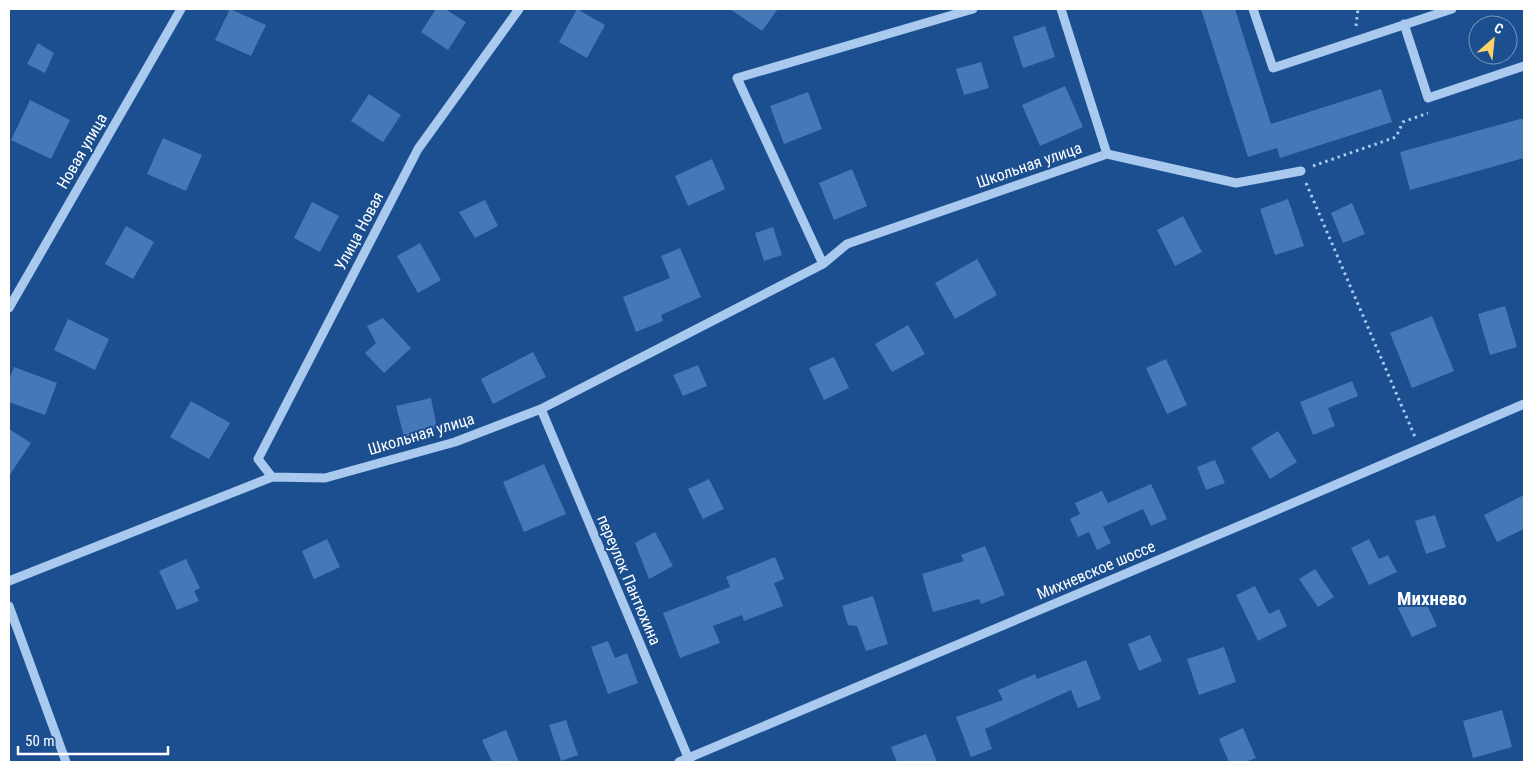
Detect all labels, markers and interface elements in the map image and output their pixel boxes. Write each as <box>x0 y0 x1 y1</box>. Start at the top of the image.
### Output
north arrow <box>1468 15 1518 65</box>
text: С <box>1492 19 1506 37</box>
street label: Новая улица <box>53 110 111 192</box>
street label: Школьная улица <box>974 138 1084 192</box>
street label: Улица Новая <box>331 189 387 273</box>
street label: Школьная улица <box>366 409 476 459</box>
street label: переулок Пантюхина <box>593 512 665 648</box>
street label: Михневское шоссе <box>1034 537 1158 603</box>
district label: Михнево <box>1397 587 1467 610</box>
scale bar <box>18 724 168 756</box>
text: 50 m <box>25 732 55 750</box>

